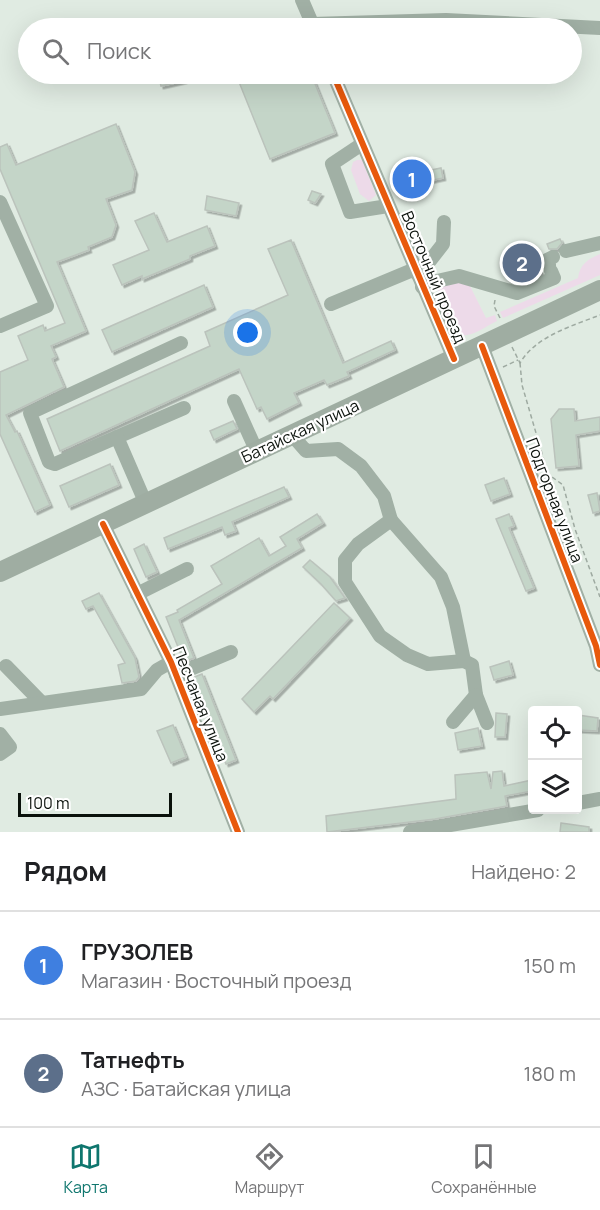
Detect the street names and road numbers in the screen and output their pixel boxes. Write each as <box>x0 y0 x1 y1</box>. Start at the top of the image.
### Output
street label: Восточный проезд <box>396 208 472 347</box>
street label: Батайская улица <box>238 394 362 468</box>
street label: Подгорная улица <box>521 434 589 566</box>
street label: Песчаная улица <box>168 643 234 765</box>

